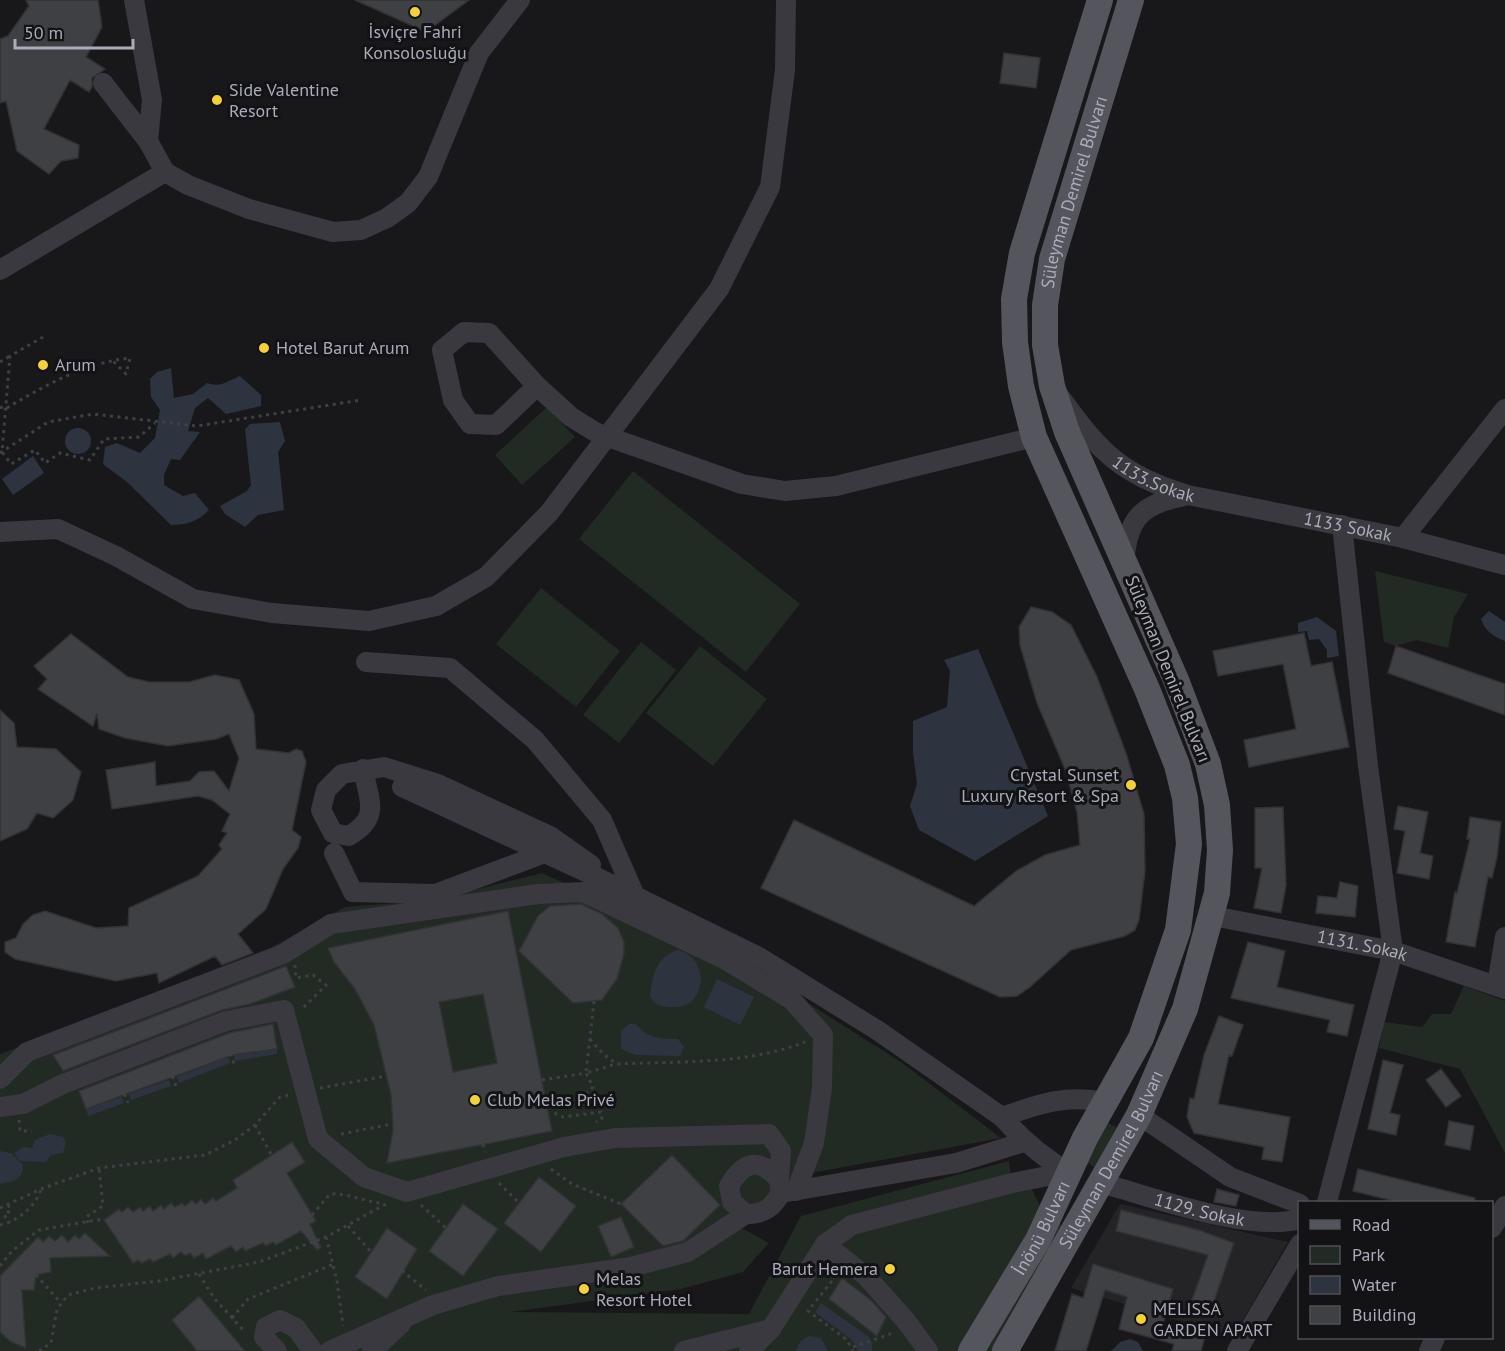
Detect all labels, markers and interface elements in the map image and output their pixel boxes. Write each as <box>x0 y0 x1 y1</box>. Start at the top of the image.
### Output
marker: İsviçre Fahri Konsolosluğu <box>408 5 422 19</box>
scale bar <box>15 12 134 50</box>
place label: İsviçre Fahri Konsolosluğu <box>363 20 467 64</box>
text: 50 m <box>24 21 63 44</box>
place label: Side Valentine Resort <box>229 78 339 122</box>
marker: Side Valentine Resort <box>210 93 224 107</box>
street label: Süleyman Demirel Bulvarı <box>1036 93 1112 290</box>
place label: Hotel Barut Arum <box>276 336 409 359</box>
marker: Hotel Barut Arum <box>257 341 271 355</box>
place label: Arum <box>55 353 96 376</box>
marker: Arum <box>36 358 50 372</box>
street label: 1133.Sokak <box>1108 450 1197 507</box>
street label: 1133 Sokak <box>1302 506 1394 547</box>
street label: Süleyman Demirel Bulvarı <box>1120 572 1217 766</box>
place label: Crystal Sunset Luxury Resort & Spa <box>961 763 1119 807</box>
marker: Crystal Sunset Luxury Resort & Spa <box>1124 778 1138 792</box>
street label: 1131. Sokak <box>1315 924 1411 966</box>
street label: Süleyman Demirel Bulvarı <box>1053 1067 1168 1253</box>
place label: Club Melas Privé <box>487 1088 615 1111</box>
marker: Club Melas Privé <box>468 1093 482 1107</box>
street label: İnönü Bulvarı <box>1007 1177 1075 1279</box>
street label: 1129. Sokak <box>1151 1187 1247 1231</box>
legend <box>1298 1201 1493 1339</box>
text: Road <box>1352 1213 1390 1236</box>
text: Park <box>1352 1243 1385 1266</box>
place label: Barut Hemera <box>772 1257 878 1280</box>
marker: Barut Hemera <box>883 1262 897 1276</box>
place label: Melas Resort Hotel <box>596 1267 693 1311</box>
text: Water <box>1352 1273 1396 1296</box>
marker: Melas Resort Hotel <box>577 1282 591 1296</box>
place label: MELISSA GARDEN APART <box>1153 1297 1273 1341</box>
text: Building <box>1352 1303 1416 1326</box>
marker: MELISSA GARDEN APART <box>1134 1312 1148 1326</box>

